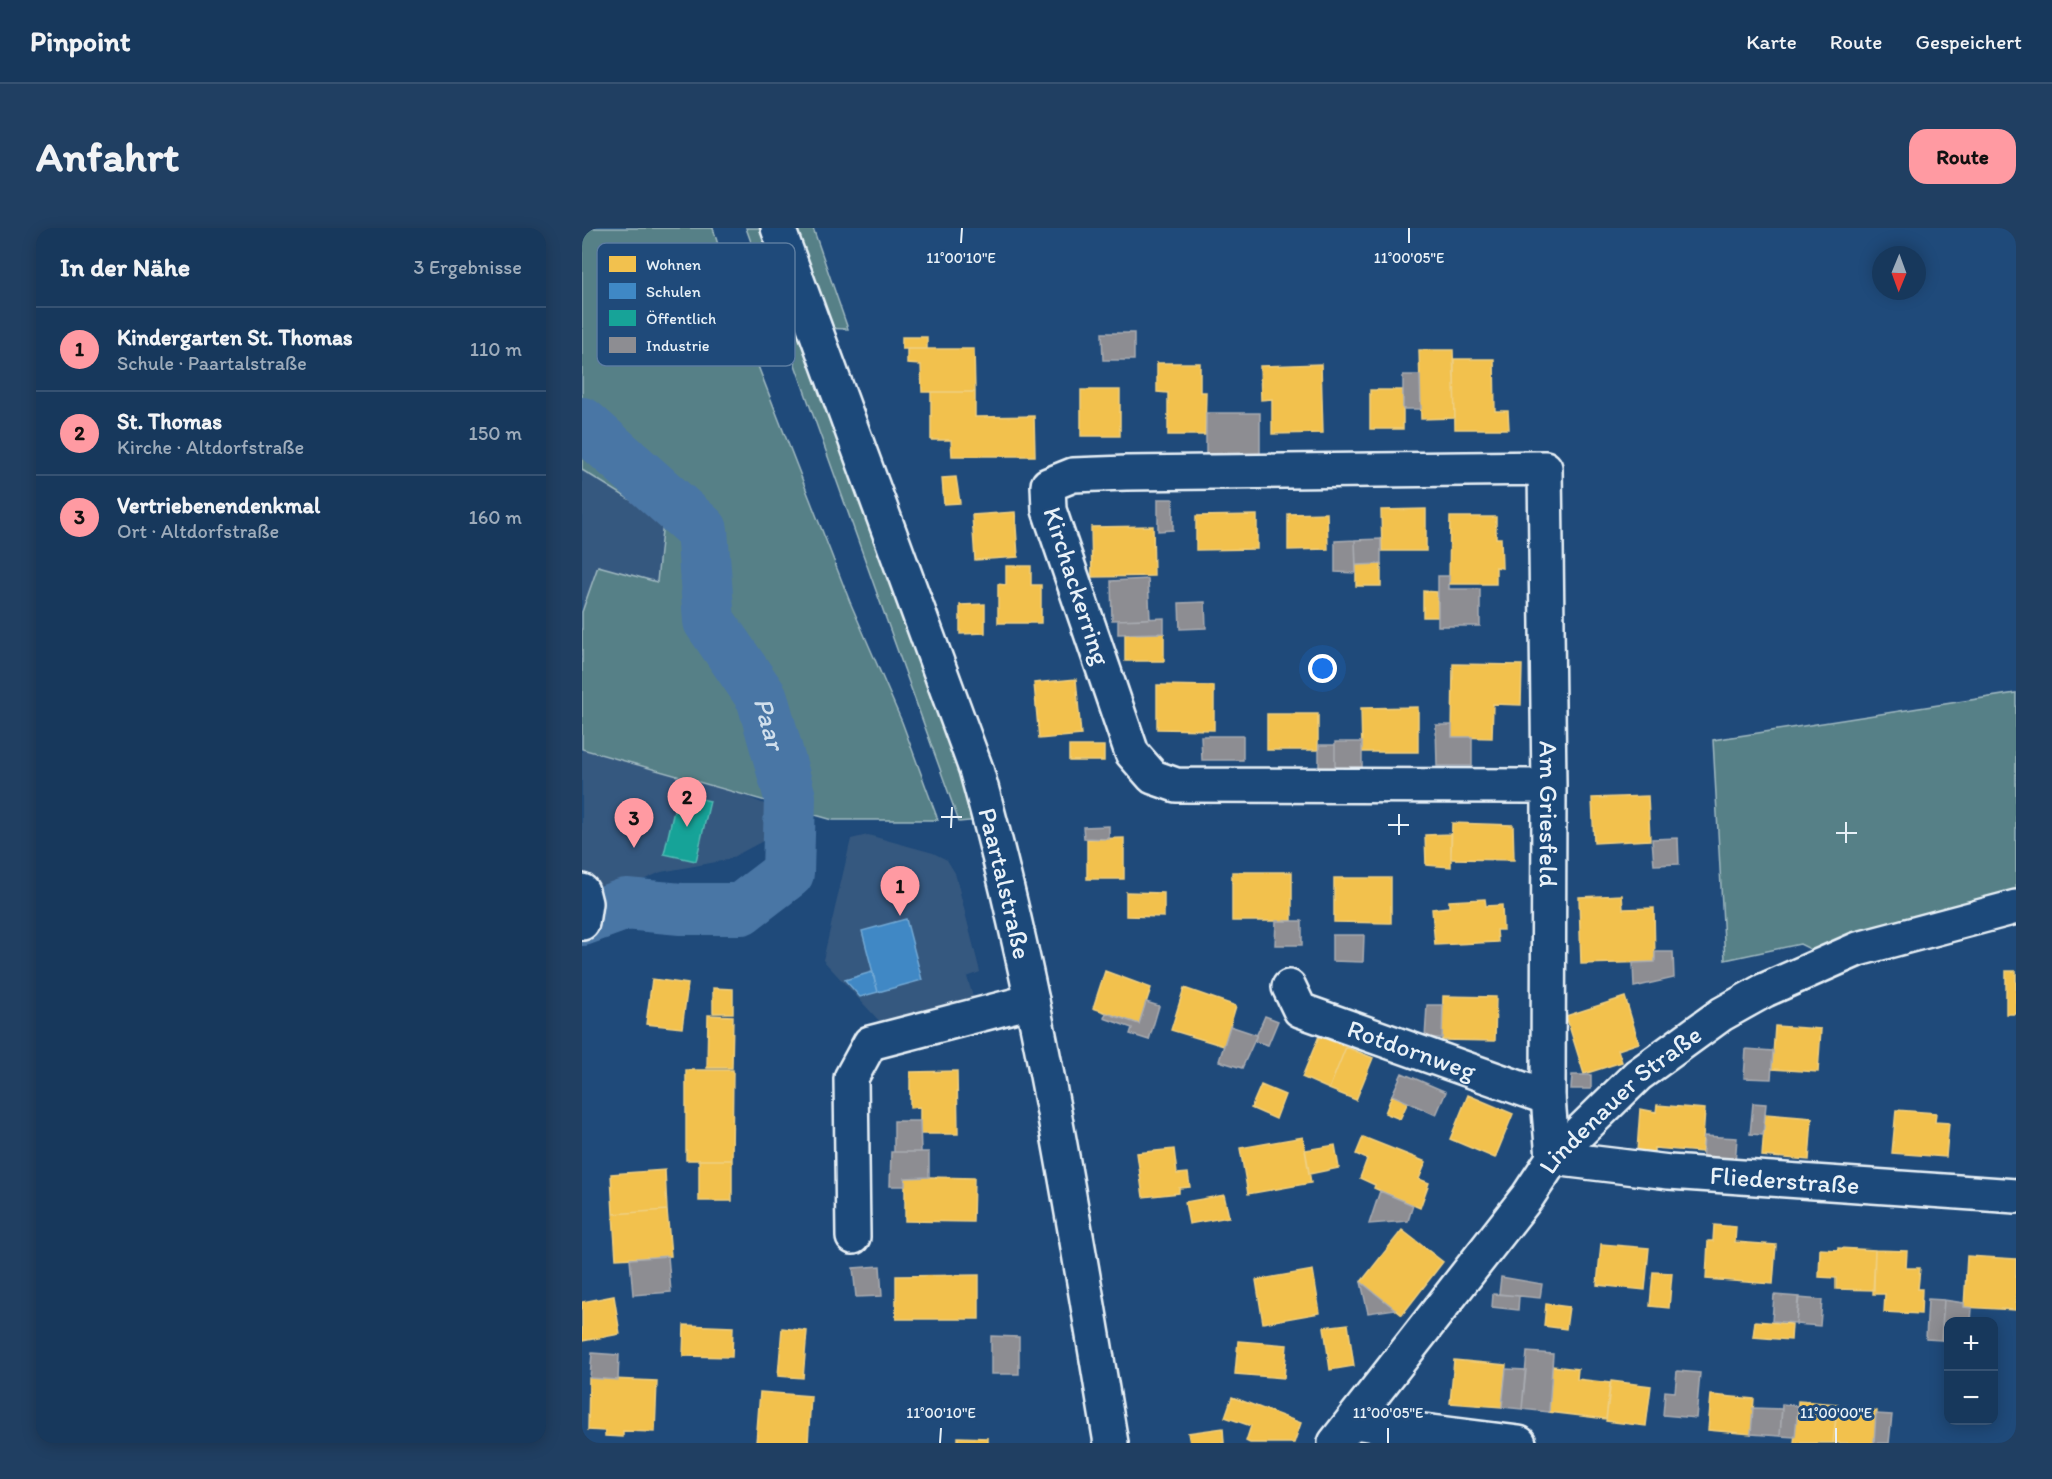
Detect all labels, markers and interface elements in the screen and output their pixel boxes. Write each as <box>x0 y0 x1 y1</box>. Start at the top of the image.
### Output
text: Pinpoint <box>30 24 131 58</box>
text: Karte <box>1746 29 1797 54</box>
text: Route <box>1830 29 1883 54</box>
text: Gespeichert <box>1916 29 2022 54</box>
button: Route <box>1909 129 2016 184</box>
text: Anfahrt <box>36 131 179 182</box>
legend <box>597 243 795 366</box>
north arrow <box>1872 246 1926 300</box>
text: 11°00'10"E <box>926 249 996 267</box>
text: 11°00'05"E <box>1374 249 1444 267</box>
text: In der Nähe <box>60 251 190 283</box>
text: 3 Ergebnisse <box>414 255 522 279</box>
text: Wohnen <box>646 255 701 274</box>
text: Schulen <box>646 282 701 301</box>
text: Öffentlich <box>646 309 716 328</box>
text: Kindergarten St. Thomas <box>117 324 353 351</box>
text: Industrie <box>646 336 710 355</box>
text: 1 <box>75 337 84 361</box>
text: 110 m <box>470 337 522 361</box>
text: Schule · Paartalstraße <box>117 351 307 375</box>
text: St. Thomas <box>117 408 222 435</box>
text: 2 <box>74 421 85 445</box>
text: 150 m <box>469 421 522 445</box>
text: Kirche · Altdorfstraße <box>117 435 304 459</box>
text: Vertriebenendenkmal <box>117 492 320 519</box>
street label: Kirchackerring <box>1036 503 1118 670</box>
text: 3 <box>74 505 85 529</box>
text: 160 m <box>469 505 522 529</box>
text: Ort · Altdorfstraße <box>117 519 279 543</box>
your location <box>1308 654 1337 683</box>
water label: Paar <box>747 694 794 756</box>
street label: Am Griesfeld <box>1532 740 1565 887</box>
pin: 2 <box>668 778 706 827</box>
pin: 3 <box>614 798 654 848</box>
street label: Paartalstraße <box>971 804 1039 962</box>
pin: 1 <box>880 866 920 916</box>
street label: Rotdornweg <box>1343 1012 1481 1087</box>
street label: Lindenauer Straße <box>1531 1018 1708 1179</box>
street label: Fliederstraße <box>1709 1159 1861 1201</box>
map controls <box>1944 1317 1998 1425</box>
button: + <box>1944 1317 1998 1371</box>
button: − <box>1944 1371 1998 1425</box>
text: 11°00'10"E <box>906 1404 976 1422</box>
text: 11°00'05"E <box>1353 1404 1423 1422</box>
text: 11°00'00"E <box>1800 1404 1872 1422</box>

